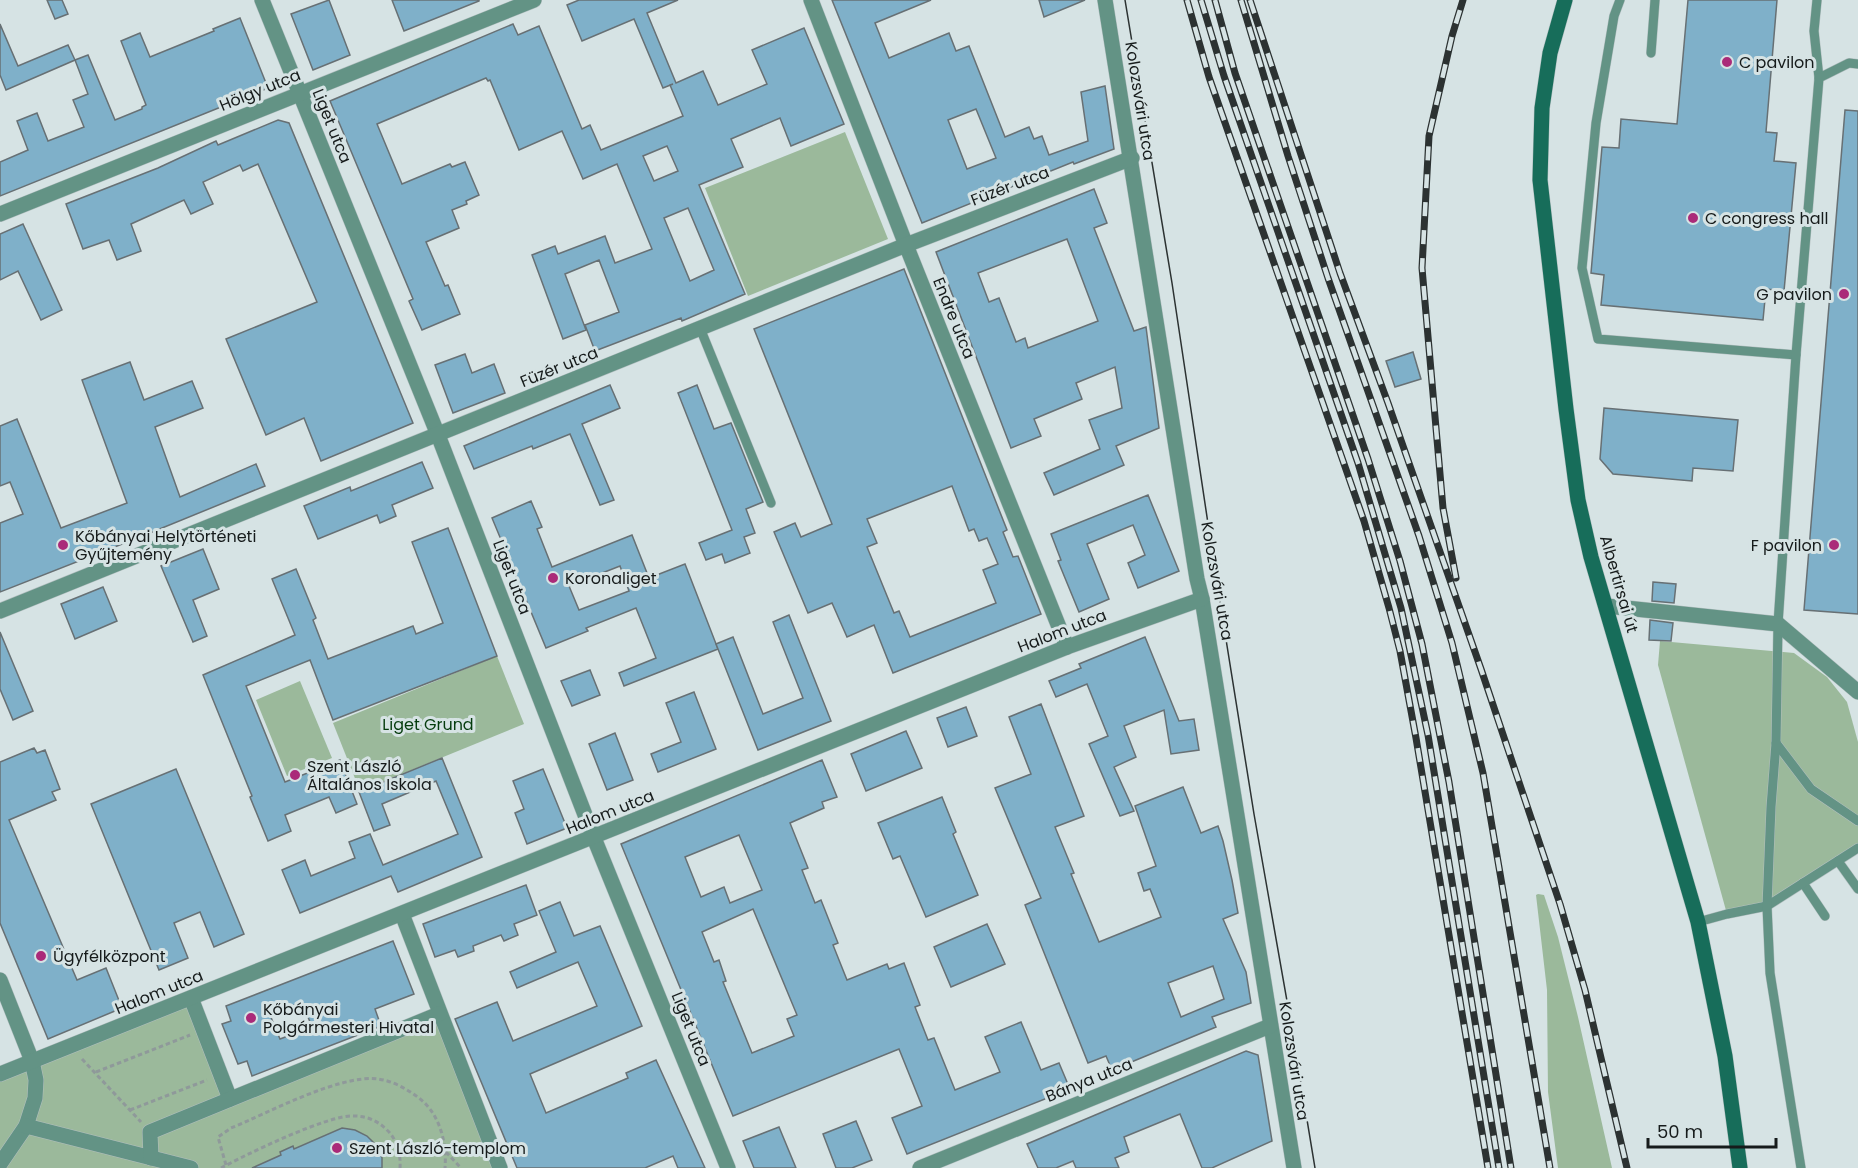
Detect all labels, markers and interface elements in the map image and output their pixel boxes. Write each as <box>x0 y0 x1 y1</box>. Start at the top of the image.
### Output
street label: Kolozsvári utca <box>1119 40 1161 162</box>
place label: C pavilon <box>1739 51 1815 74</box>
marker: C pavilon <box>1720 55 1734 69</box>
street label: Hölgy utca <box>216 63 304 117</box>
street label: Liget utca <box>307 85 357 167</box>
street label: Füzér utca <box>967 161 1053 211</box>
place label: C congress hall <box>1705 207 1828 230</box>
marker: C congress hall <box>1686 211 1700 225</box>
street label: Endre utca <box>927 274 981 362</box>
place label: G pavilon <box>1756 283 1832 306</box>
marker: G pavilon <box>1837 287 1851 301</box>
street label: Füzér utca <box>517 341 601 393</box>
street label: Kolozsvári utca <box>1195 520 1239 642</box>
place label: Kőbányai Helytörténeti Gyűjtemény <box>75 525 256 566</box>
street label: Albertirsai út <box>1594 532 1644 636</box>
place label: F pavilon <box>1751 534 1822 557</box>
street label: Liget utca <box>487 536 537 618</box>
marker: Kőbányai Helytörténeti Gyűjtemény <box>56 538 70 552</box>
marker: F pavilon <box>1827 538 1841 552</box>
place label: Koronaliget <box>565 567 657 590</box>
marker: Koronaliget <box>546 571 560 585</box>
street label: Halom utca <box>1014 604 1110 658</box>
park label: Liget Grund <box>382 713 474 736</box>
place label: Szent László Általános Iskola <box>307 755 432 796</box>
marker: Szent László Általános Iskola <box>288 768 302 782</box>
street label: Halom utca <box>562 784 658 840</box>
place label: Ügyfélközpont <box>53 945 166 968</box>
marker: Ügyfélközpont <box>34 949 48 963</box>
street label: Halom utca <box>111 964 207 1020</box>
street label: Liget utca <box>666 988 716 1070</box>
place label: Kőbányai Polgármesteri Hivatal <box>263 998 434 1039</box>
street label: Kolozsvári utca <box>1273 1000 1315 1122</box>
marker: Kőbányai Polgármesteri Hivatal <box>244 1011 258 1025</box>
street label: Bánya utca <box>1042 1052 1136 1108</box>
scale bar <box>1648 1111 1776 1149</box>
text: 50 m <box>1657 1119 1703 1144</box>
place label: Szent László-templom <box>349 1137 526 1160</box>
marker: Szent László-templom <box>330 1141 344 1155</box>

